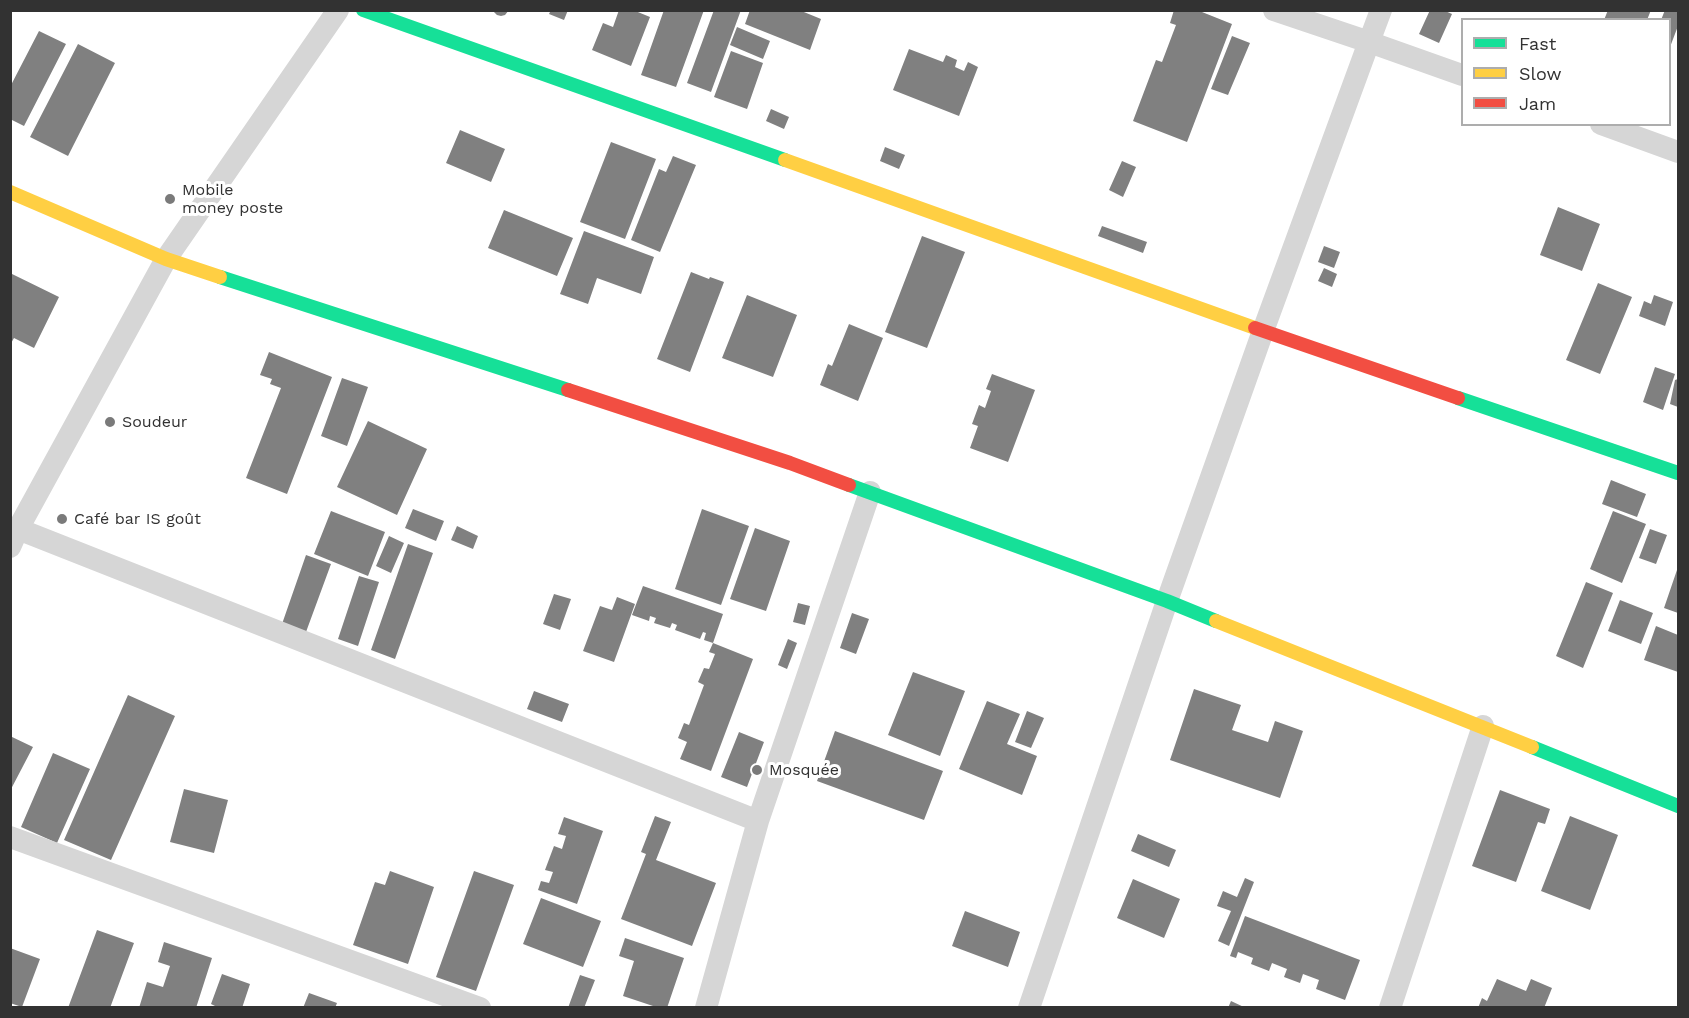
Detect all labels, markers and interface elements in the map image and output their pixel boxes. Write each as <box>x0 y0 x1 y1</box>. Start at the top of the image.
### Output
legend <box>1461 18 1671 126</box>
text: Fast <box>1519 33 1556 54</box>
text: Slow <box>1519 63 1562 84</box>
text: Jam <box>1519 93 1556 114</box>
place label: Mobile money poste <box>182 180 283 218</box>
marker: Mobile money poste <box>163 192 177 206</box>
place label: Soudeur <box>122 412 187 432</box>
marker: Soudeur <box>103 415 117 429</box>
place label: Café bar IS goût <box>74 509 201 529</box>
marker: Café bar IS goût <box>55 512 69 526</box>
place label: Mosquée <box>769 760 839 780</box>
marker: Mosquée <box>750 763 764 777</box>

